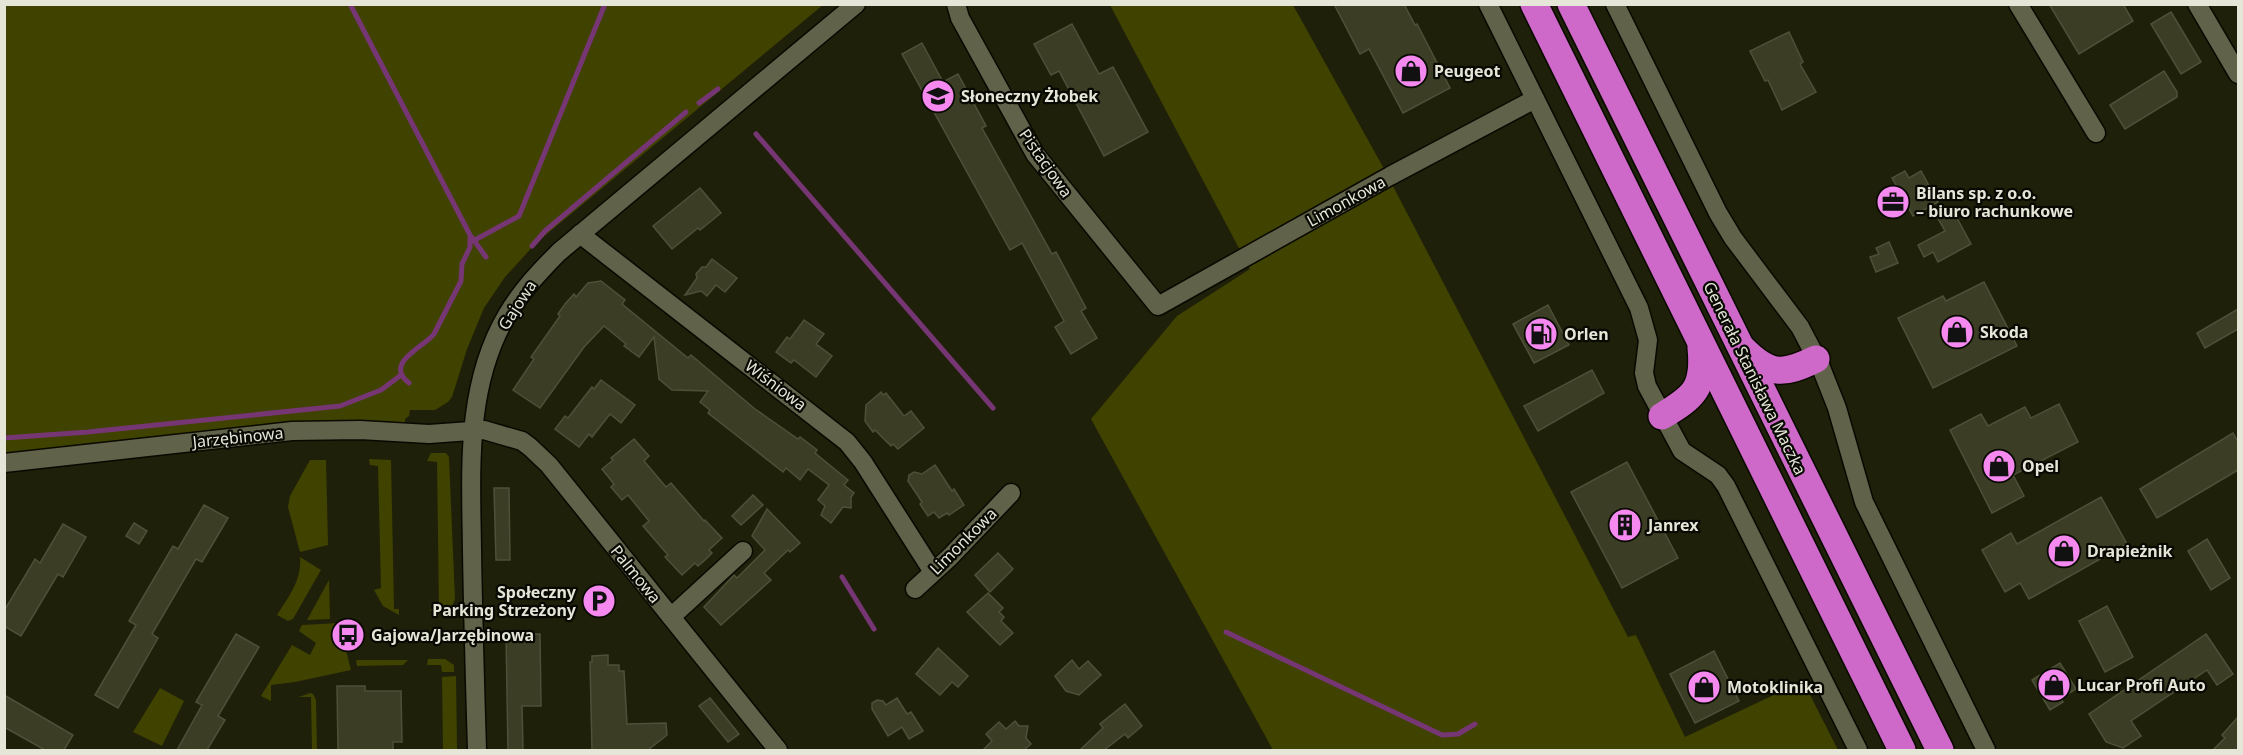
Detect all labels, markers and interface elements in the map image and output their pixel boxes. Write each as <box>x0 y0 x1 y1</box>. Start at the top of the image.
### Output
shop icon: Peugeot <box>1393 53 1429 89</box>
place label: Peugeot <box>1434 60 1501 82</box>
school or university icon: Słoneczny Żłobek <box>920 78 956 114</box>
place label: Słoneczny Żłobek <box>961 85 1098 107</box>
street label: Pistacjowa <box>1014 124 1078 202</box>
street label: Limonkowa <box>1303 170 1389 232</box>
place label: Bilans sp. z o.o. – biuro rachunkowe <box>1916 182 2073 222</box>
office icon: Bilans sp. z o.o. – biuro rachunkowe <box>1875 184 1911 220</box>
street label: Gajowa <box>493 276 541 334</box>
street label: Generała Stanisława Maczka <box>1699 278 1811 478</box>
shop icon: Skoda <box>1939 314 1975 350</box>
fuel station icon: Orlen <box>1523 316 1559 352</box>
place label: Skoda <box>1980 321 2028 343</box>
place label: Orlen <box>1564 323 1609 345</box>
street label: Wiśniowa <box>741 355 811 415</box>
street label: Jarzębinowa <box>189 421 285 453</box>
shop icon: Opel <box>1981 448 2017 484</box>
place label: Opel <box>2022 455 2059 477</box>
street label: Limonkowa <box>925 503 1001 579</box>
building icon: Janrex <box>1607 507 1643 543</box>
place label: Janrex <box>1646 514 1699 536</box>
shop icon: Drapieżnik <box>2046 533 2082 569</box>
street label: Palmowa <box>606 540 666 608</box>
place label: Drapieżnik <box>2087 540 2172 562</box>
place label: Społeczny Parking Strzeżony <box>432 581 577 621</box>
parking icon: Społeczny Parking Strzeżony <box>581 583 617 619</box>
bus stop icon: Gajowa/Jarzębinowa <box>330 617 366 653</box>
place label: Gajowa/Jarzębinowa <box>371 624 534 646</box>
shop icon: Lucar Profi Auto <box>2036 667 2072 703</box>
shop icon: Motoklinika <box>1686 669 1722 705</box>
place label: Lucar Profi Auto <box>2077 674 2206 696</box>
place label: Motoklinika <box>1727 676 1823 698</box>

